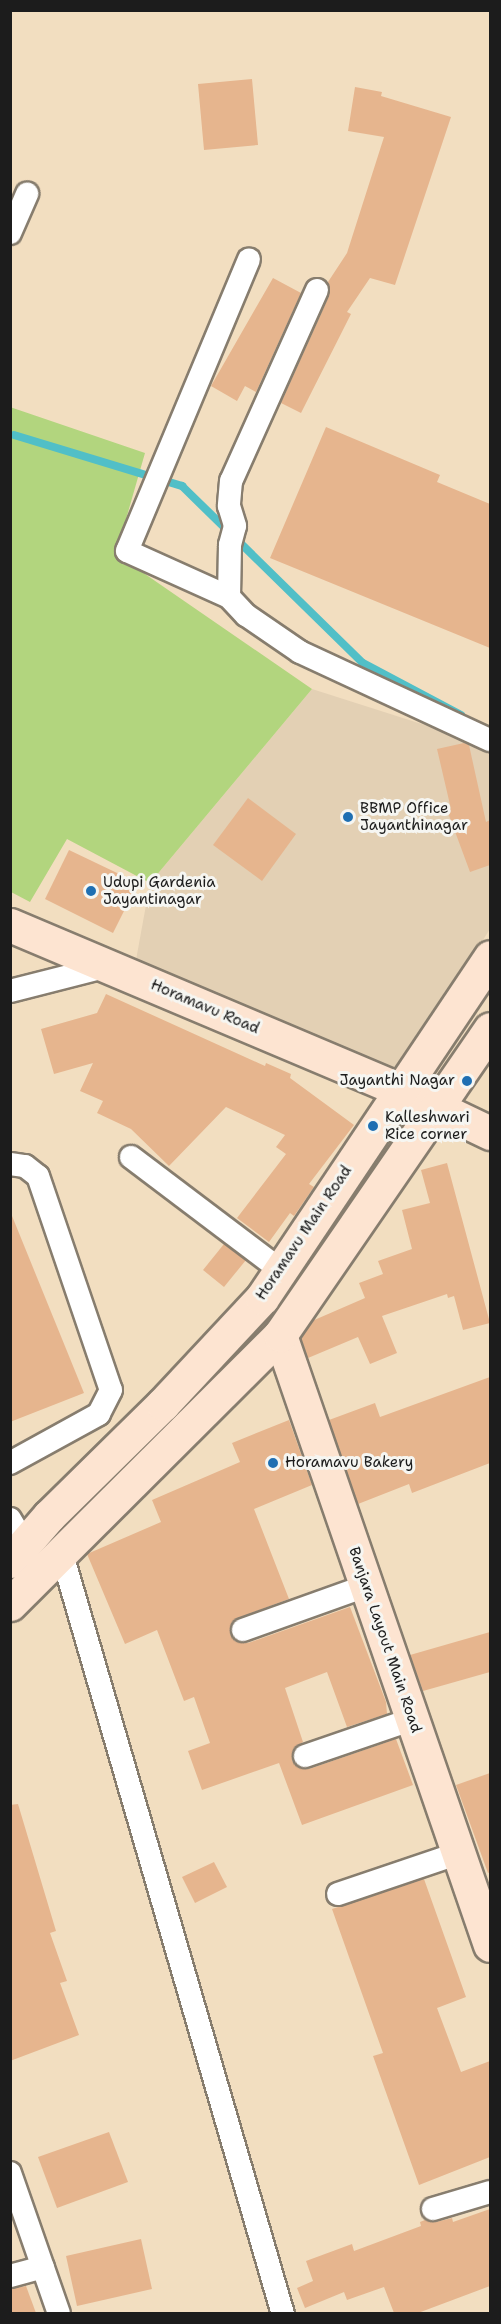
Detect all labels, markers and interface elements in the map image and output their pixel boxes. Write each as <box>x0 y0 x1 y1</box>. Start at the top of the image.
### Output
place label: BBMP Office Jayanthinagar <box>360 799 468 834</box>
marker: BBMP Office Jayanthinagar <box>341 810 355 824</box>
place label: Udupi Gardenia Jayantinagar <box>103 873 216 908</box>
marker: Udupi Gardenia Jayantinagar <box>84 884 98 898</box>
street label: Horamavu Road <box>148 976 262 1038</box>
place label: Jayanthi Nagar <box>340 1072 455 1090</box>
marker: Jayanthi Nagar <box>460 1074 474 1088</box>
place label: Kalleshwari Rice corner <box>385 1108 470 1143</box>
marker: Kalleshwari Rice corner <box>366 1119 380 1133</box>
street label: Horamavu Main Road <box>252 1162 356 1304</box>
place label: Horamavu Bakery <box>285 1454 413 1472</box>
marker: Horamavu Bakery <box>266 1456 280 1470</box>
street label: Banjara Layout Main Road <box>345 1545 425 1735</box>

